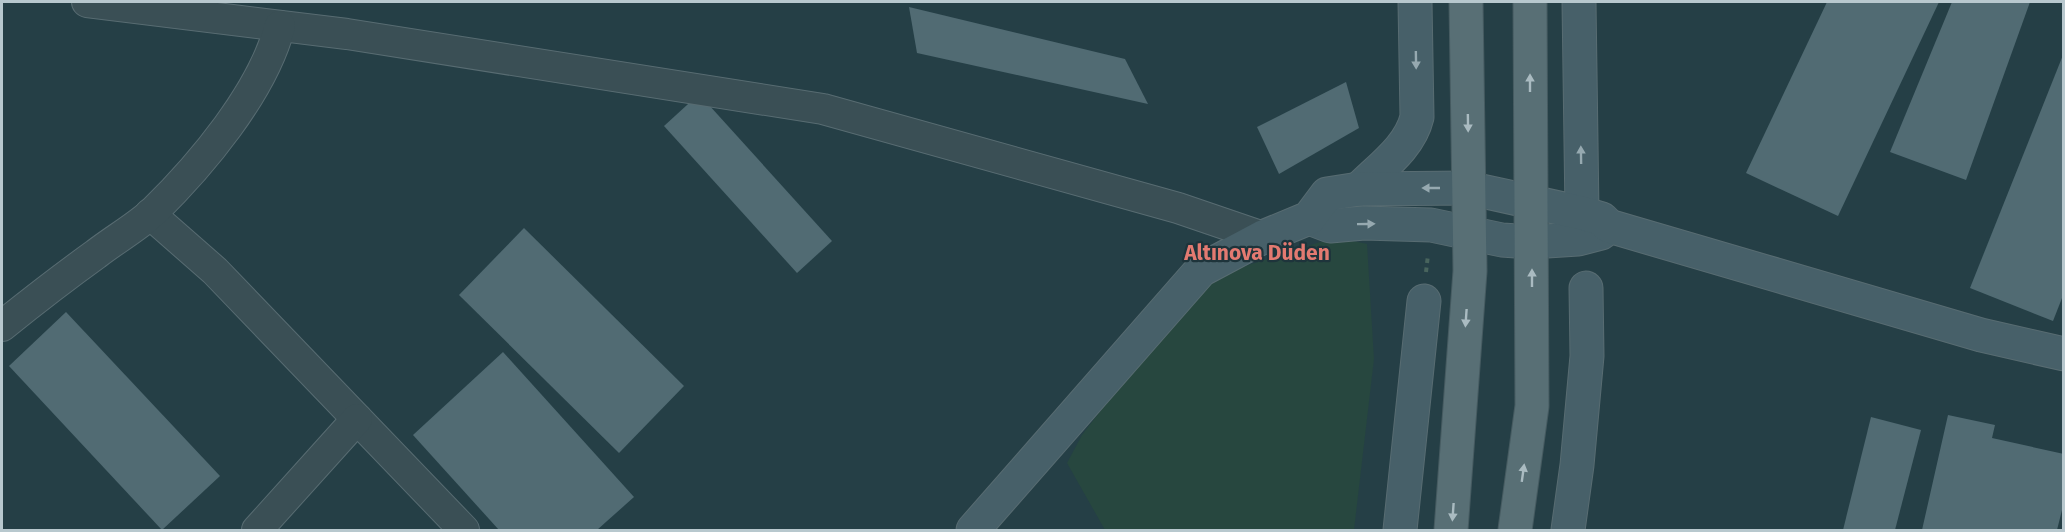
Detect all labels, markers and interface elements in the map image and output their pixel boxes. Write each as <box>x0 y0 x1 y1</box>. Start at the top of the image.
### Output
one-way arrow <box>1412 50 1421 69</box>
one-way arrow <box>1525 74 1535 93</box>
one-way arrow <box>1463 113 1472 132</box>
one-way arrow <box>1577 145 1586 164</box>
one-way arrow <box>1422 183 1441 193</box>
one-way arrow <box>1356 219 1375 229</box>
district label: Altınova Düden <box>1183 240 1330 266</box>
one-way arrow <box>1527 269 1536 288</box>
one-way arrow <box>1462 308 1471 327</box>
one-way arrow <box>1519 463 1528 482</box>
one-way arrow <box>1448 503 1457 522</box>

